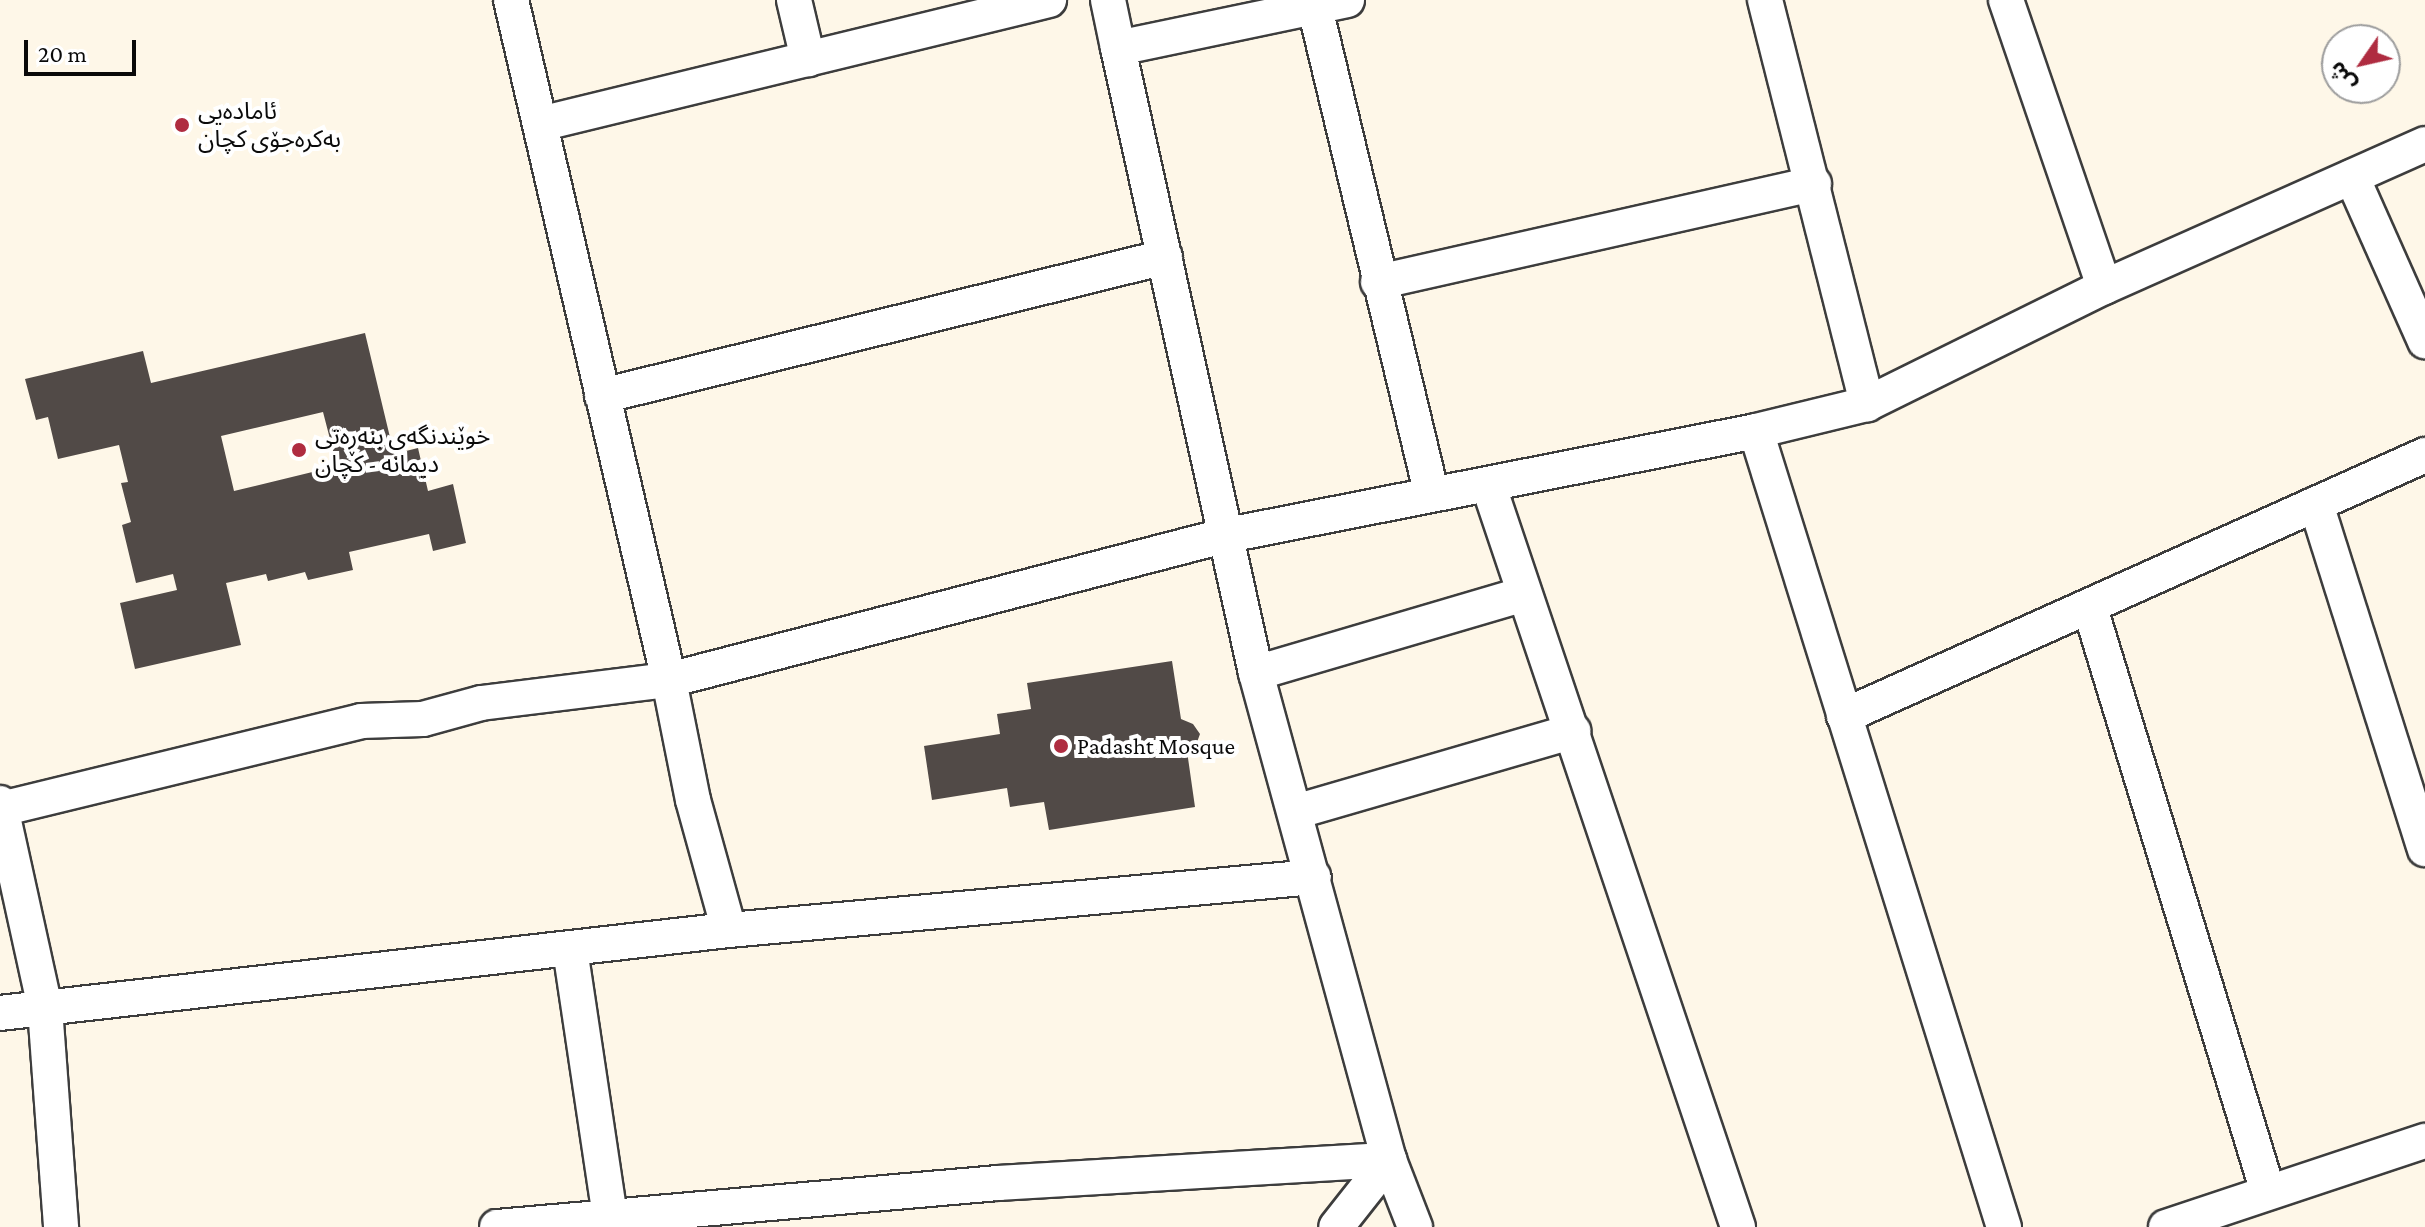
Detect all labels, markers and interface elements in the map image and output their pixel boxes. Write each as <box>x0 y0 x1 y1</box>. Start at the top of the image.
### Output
scale bar <box>28 24 140 74</box>
north arrow <box>2321 24 2401 104</box>
text: 20 m <box>38 40 87 67</box>
text: ش <box>2324 57 2361 96</box>
place label: ئامادەیی بەکرەجۆی کچان <box>198 97 341 153</box>
marker: ئامادەیی بەکرەجۆی کچان <box>173 116 191 134</box>
place label: خوێندنگەی بنەڕەتی دیمانە - کچان <box>315 422 490 478</box>
marker: خوێندنگەی بنەڕەتی دیمانە - کچان <box>290 441 308 459</box>
place label: Padasht Mosque <box>1077 732 1235 760</box>
marker: Padasht Mosque <box>1052 737 1070 755</box>

